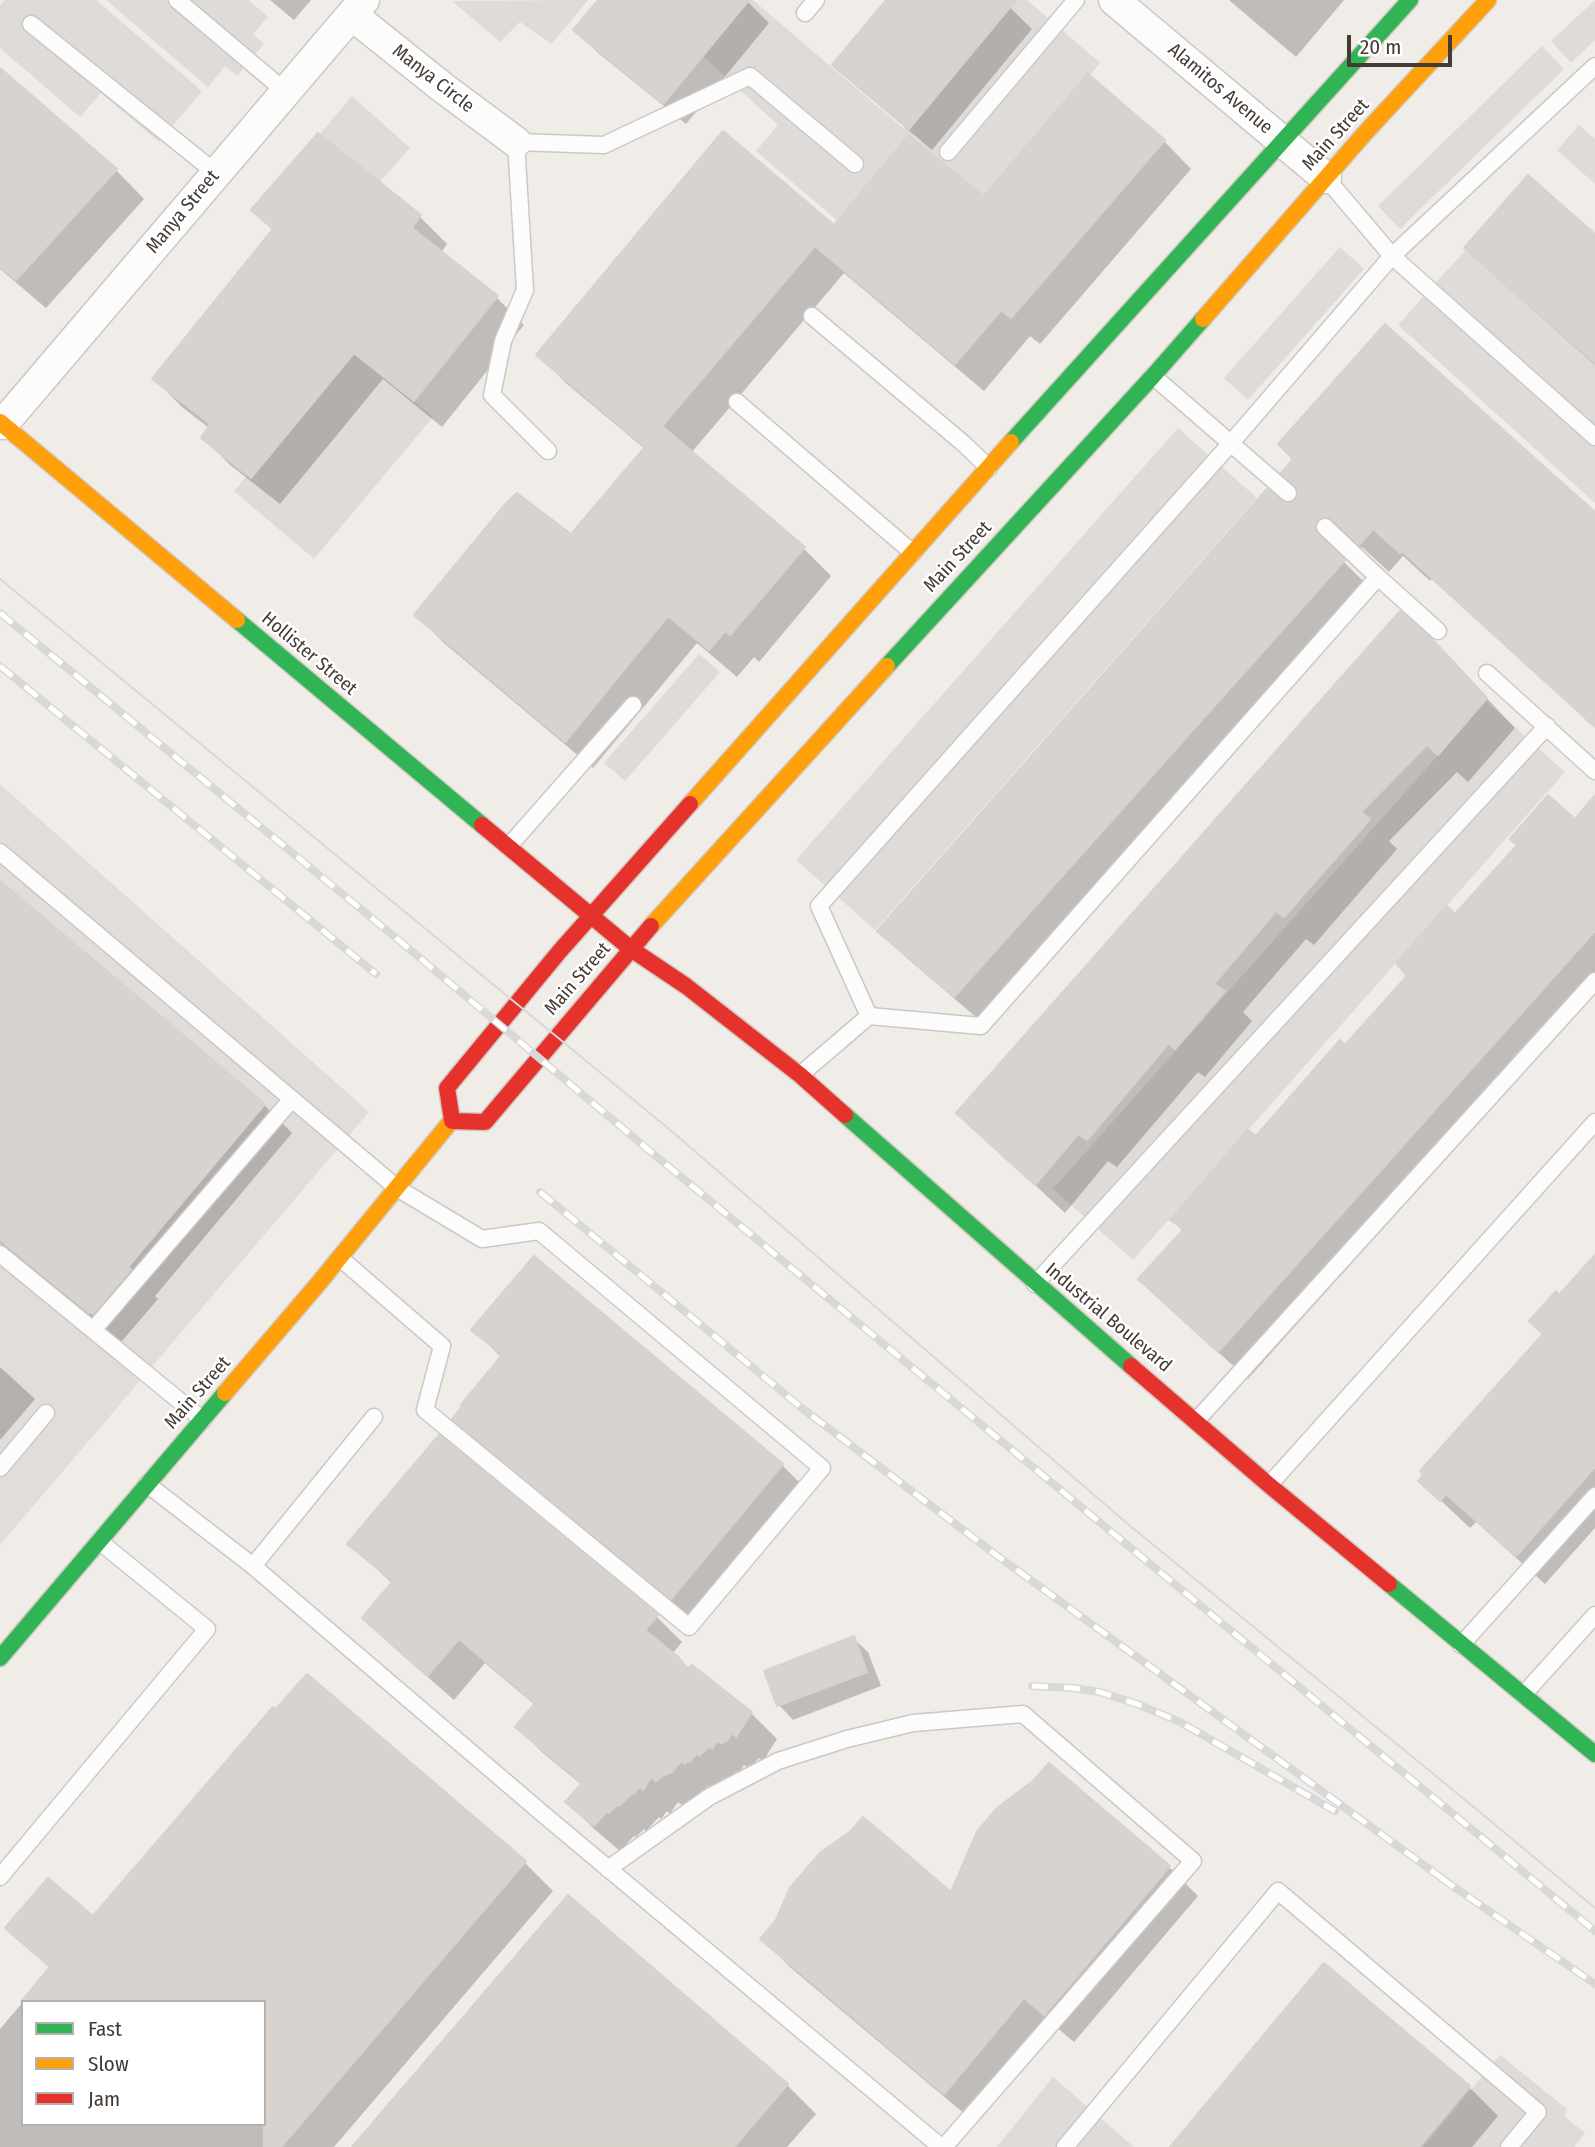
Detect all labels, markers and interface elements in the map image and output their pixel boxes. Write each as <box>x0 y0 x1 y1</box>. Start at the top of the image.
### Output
scale bar <box>1350 21 1455 65</box>
text: 20 m <box>1360 34 1401 60</box>
street label: Alamitos Avenue <box>1163 39 1277 139</box>
street label: Manya Circle <box>388 40 478 118</box>
street label: Main Street <box>1298 94 1374 176</box>
street label: Manya Street <box>142 166 224 258</box>
street label: Main Street <box>919 517 997 597</box>
street label: Hollister Street <box>257 607 361 701</box>
street label: Main Street <box>540 938 616 1020</box>
street label: Industrial Boulevard <box>1040 1259 1176 1377</box>
street label: Main Street <box>160 1352 236 1434</box>
legend <box>21 2000 266 2126</box>
text: Fast <box>88 2016 122 2042</box>
text: Slow <box>88 2051 129 2077</box>
text: Jam <box>88 2086 120 2112</box>

